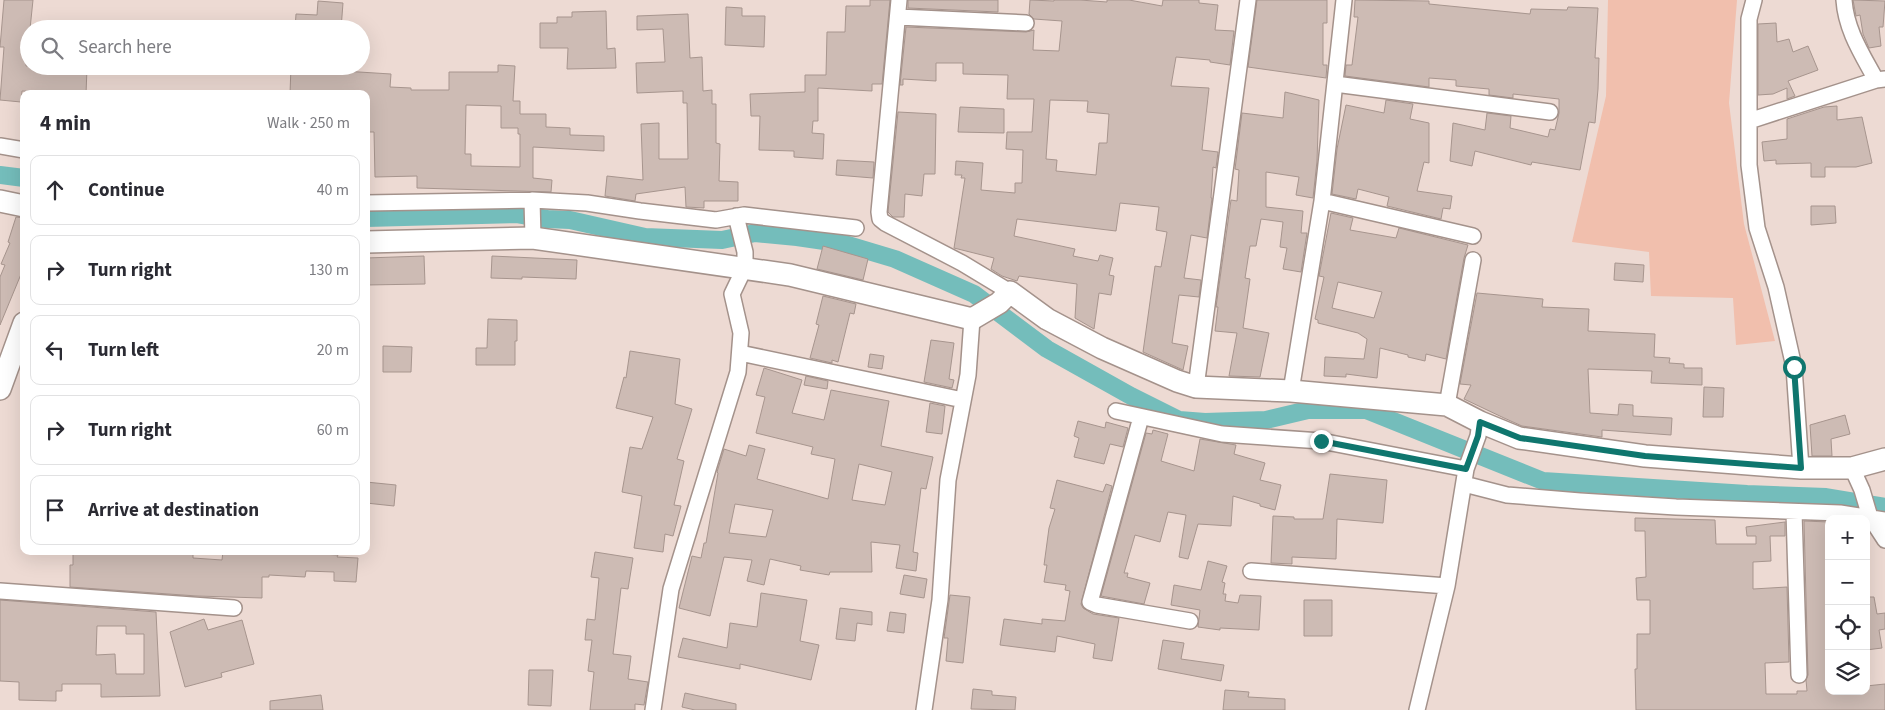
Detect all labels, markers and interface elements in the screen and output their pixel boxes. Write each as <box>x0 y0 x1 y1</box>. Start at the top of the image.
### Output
search box <box>20 20 370 75</box>
icon: search <box>38 34 66 62</box>
text: Search here <box>78 34 172 61</box>
text: 4 min <box>40 108 91 138</box>
text: Walk · 250 m <box>267 112 350 134</box>
icon: ahead <box>41 176 69 204</box>
text: Continue <box>88 177 165 204</box>
text: 40 m <box>317 179 349 201</box>
icon: right <box>41 256 69 284</box>
text: Turn right <box>88 257 172 284</box>
text: 130 m <box>309 259 349 281</box>
icon: left <box>41 336 69 364</box>
text: Turn left <box>88 337 159 364</box>
text: 20 m <box>317 339 349 361</box>
route start <box>1783 356 1806 379</box>
icon: right <box>41 416 69 444</box>
text: Turn right <box>88 417 172 444</box>
text: 60 m <box>317 419 349 441</box>
route end <box>1310 430 1333 453</box>
icon: arrive <box>41 496 69 524</box>
text: Arrive at destination <box>88 497 259 524</box>
map controls <box>1825 515 1870 695</box>
button: + <box>1825 515 1870 560</box>
button: − <box>1825 560 1870 605</box>
button: locate <box>1825 605 1870 650</box>
button: layers <box>1825 650 1870 695</box>

